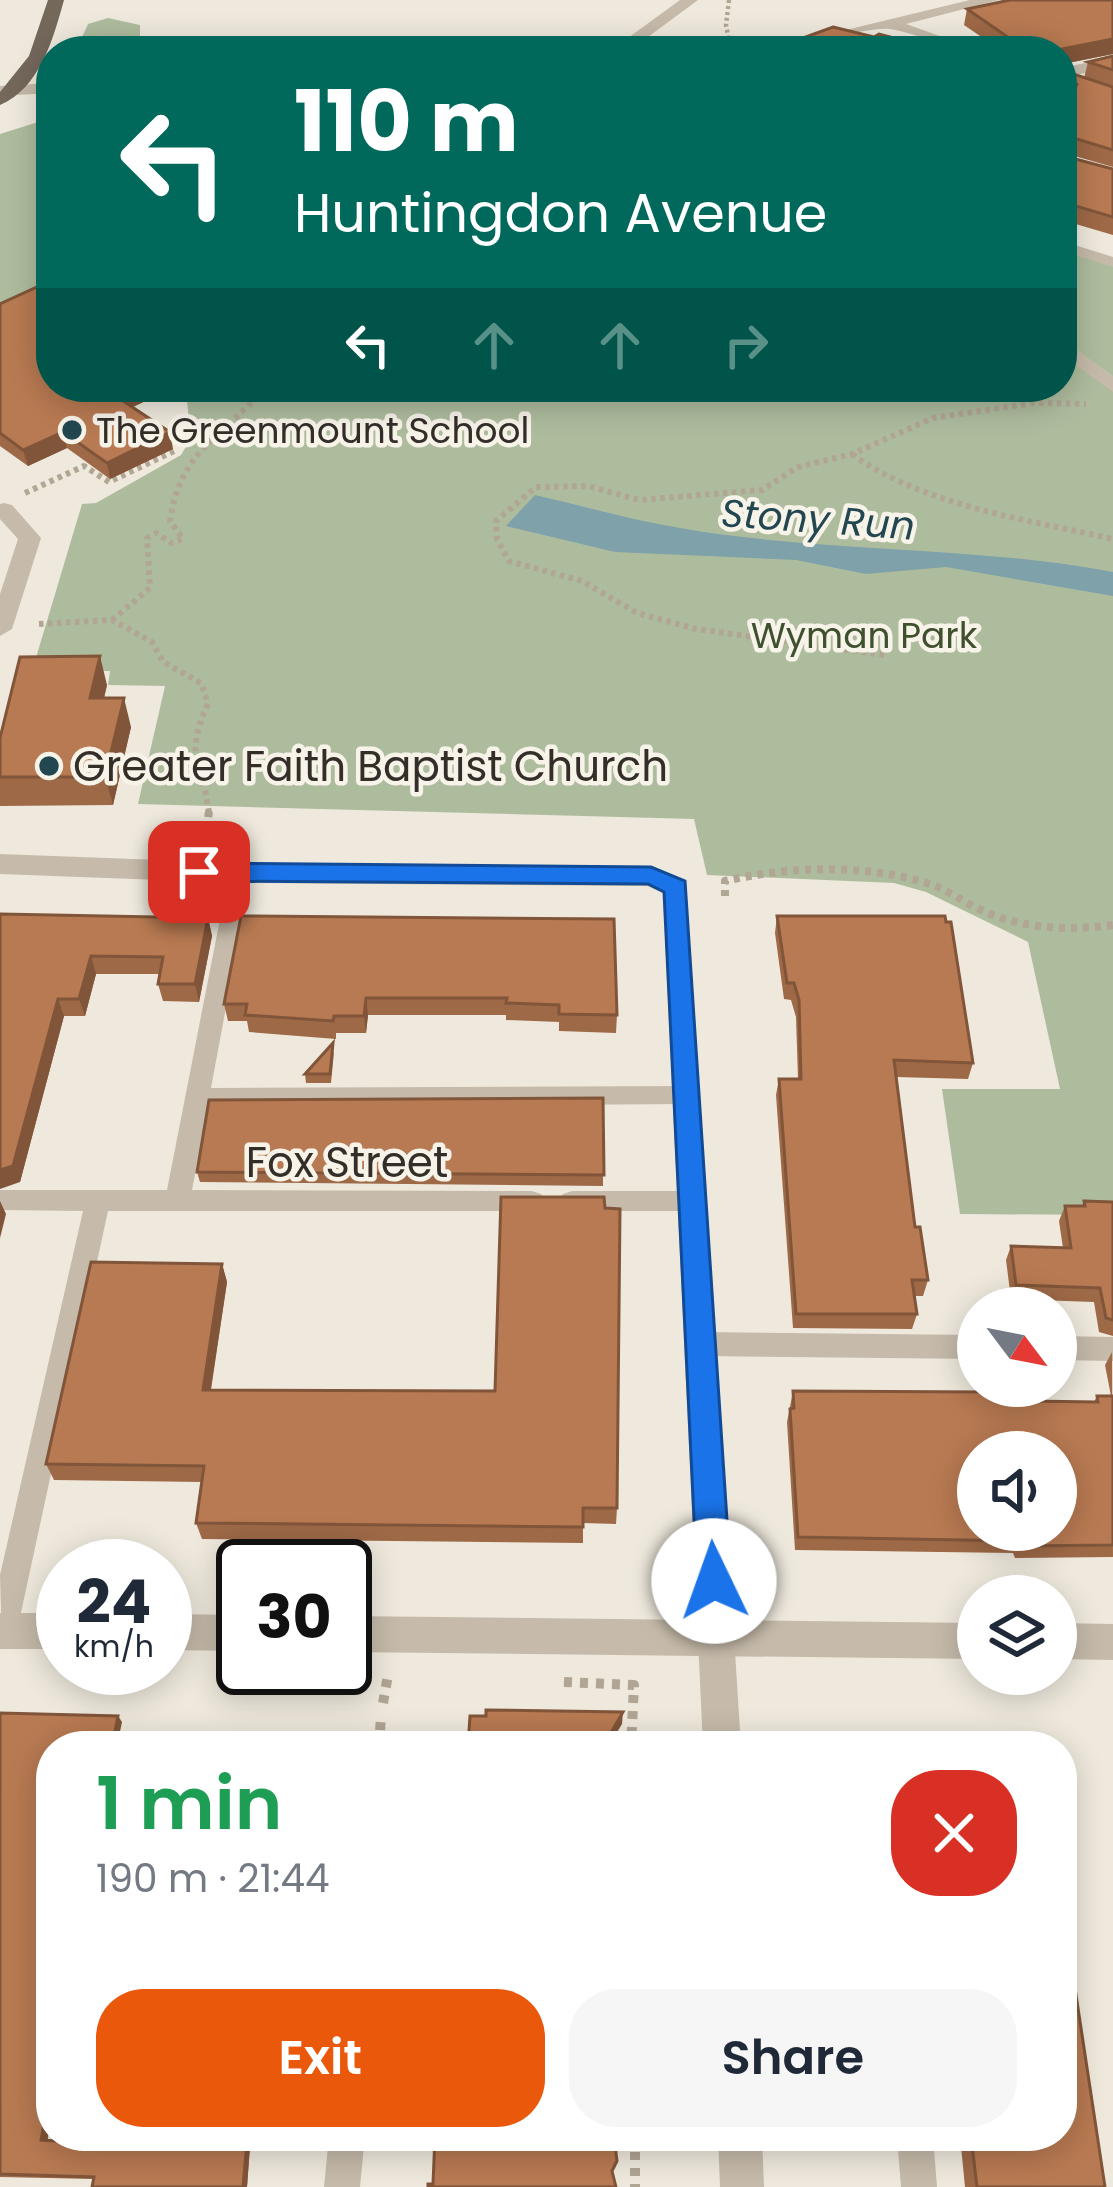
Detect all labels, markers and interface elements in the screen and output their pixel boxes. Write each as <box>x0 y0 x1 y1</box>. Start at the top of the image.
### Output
text: 110 m <box>294 63 519 180</box>
icon: left <box>96 84 252 240</box>
text: Huntingdon Avenue <box>294 175 827 251</box>
icon: left <box>335 312 401 378</box>
icon: ahead <box>461 312 527 378</box>
icon: ahead <box>587 312 653 378</box>
icon: right <box>713 312 779 378</box>
place label: The Greenmount School <box>96 405 529 456</box>
marker: The Greenmount School <box>59 417 85 443</box>
water label: Stony Run <box>719 485 917 554</box>
park label: Wyman Park <box>751 610 978 661</box>
place label: Greater Faith Baptist Church <box>73 737 668 796</box>
marker: Greater Faith Baptist Church <box>36 753 62 779</box>
pin <box>148 821 250 923</box>
icon: arrive <box>166 839 232 905</box>
street label: Fox Street <box>246 1133 448 1192</box>
north arrow <box>957 1287 1077 1407</box>
map controls <box>957 1287 1077 1695</box>
button: sound <box>957 1431 1077 1551</box>
position arrow <box>651 1518 777 1644</box>
speed limit sign: 30 <box>216 1539 372 1695</box>
text: 24 <box>77 1560 151 1644</box>
button: layers <box>957 1575 1077 1695</box>
text: km/h <box>74 1625 154 1668</box>
text: 1 min <box>96 1753 282 1854</box>
button: close <box>891 1770 1017 1896</box>
text: 190 m · 21:44 <box>96 1851 330 1906</box>
button: Exit <box>96 1989 545 2127</box>
button: Share <box>569 1989 1017 2127</box>

